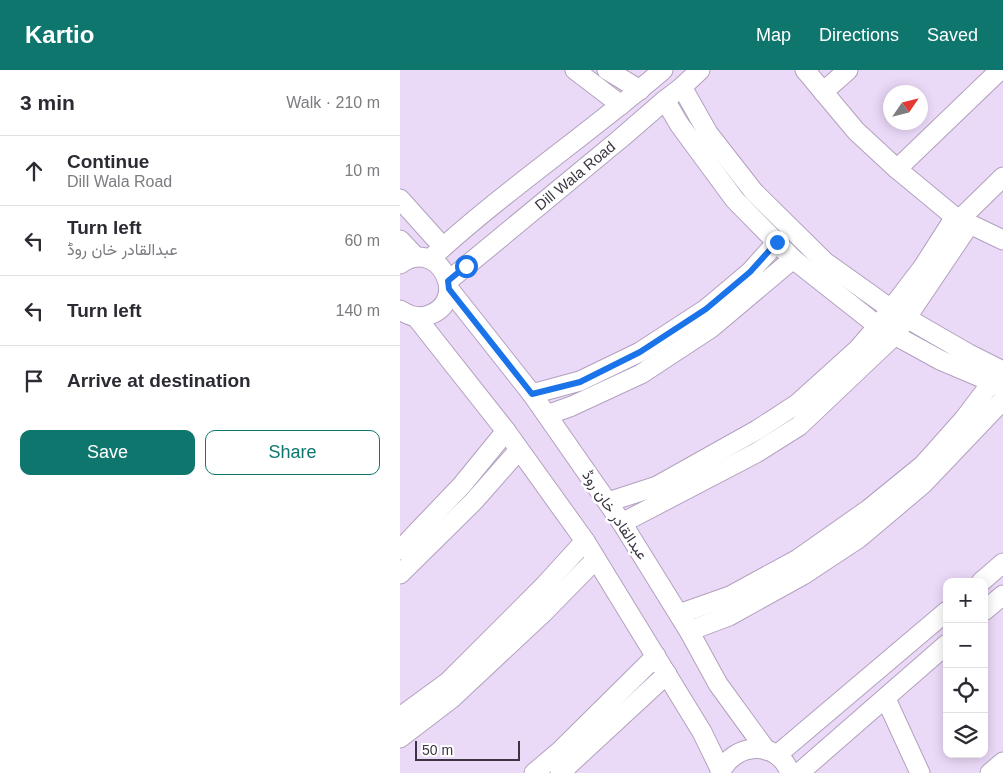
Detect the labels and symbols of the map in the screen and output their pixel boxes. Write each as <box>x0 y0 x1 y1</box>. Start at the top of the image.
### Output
north arrow <box>883 85 928 130</box>
street label: Dill Wala Road <box>531 138 618 214</box>
route end <box>766 231 789 254</box>
route start <box>455 255 478 278</box>
street label: عبدالقادر خان روڈ <box>579 467 652 563</box>
scale bar <box>415 738 520 761</box>

